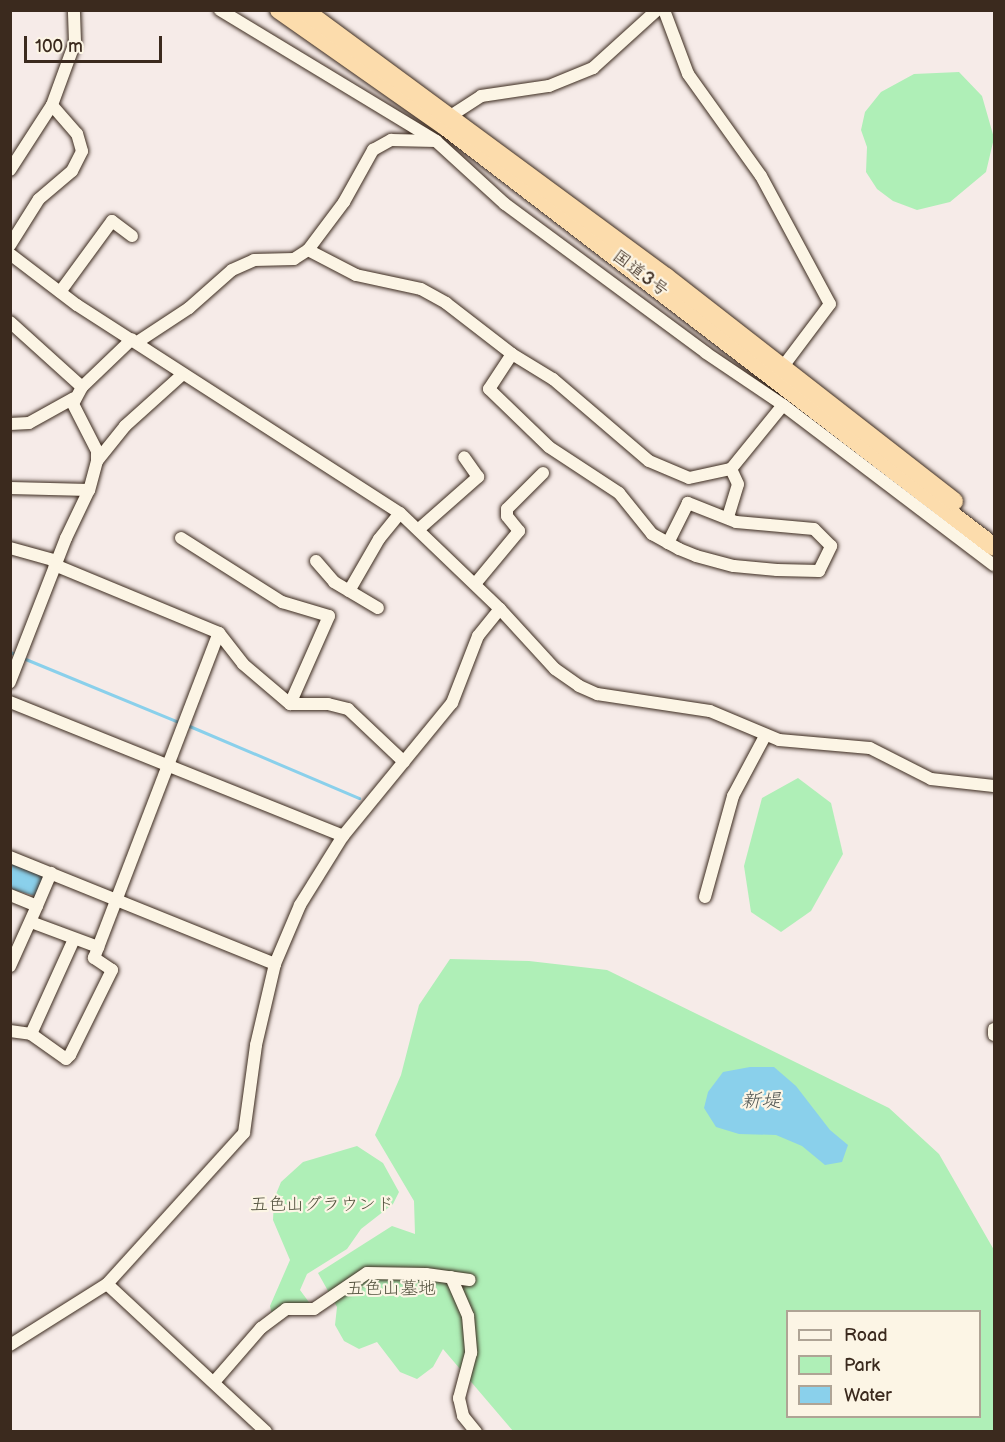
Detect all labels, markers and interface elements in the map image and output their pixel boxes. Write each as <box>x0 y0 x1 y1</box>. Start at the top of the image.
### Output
scale bar <box>27 24 165 62</box>
text: 100 m <box>35 36 83 57</box>
street label: 国道3号 <box>608 246 672 302</box>
water label: 新堤 <box>741 1089 781 1113</box>
park label: 五色山グラウンド <box>250 1194 394 1216</box>
park label: 五色山墓地 <box>346 1278 436 1300</box>
legend <box>786 1310 981 1418</box>
text: Road <box>844 1325 888 1346</box>
text: Park <box>844 1355 880 1376</box>
text: Water <box>844 1385 892 1406</box>

